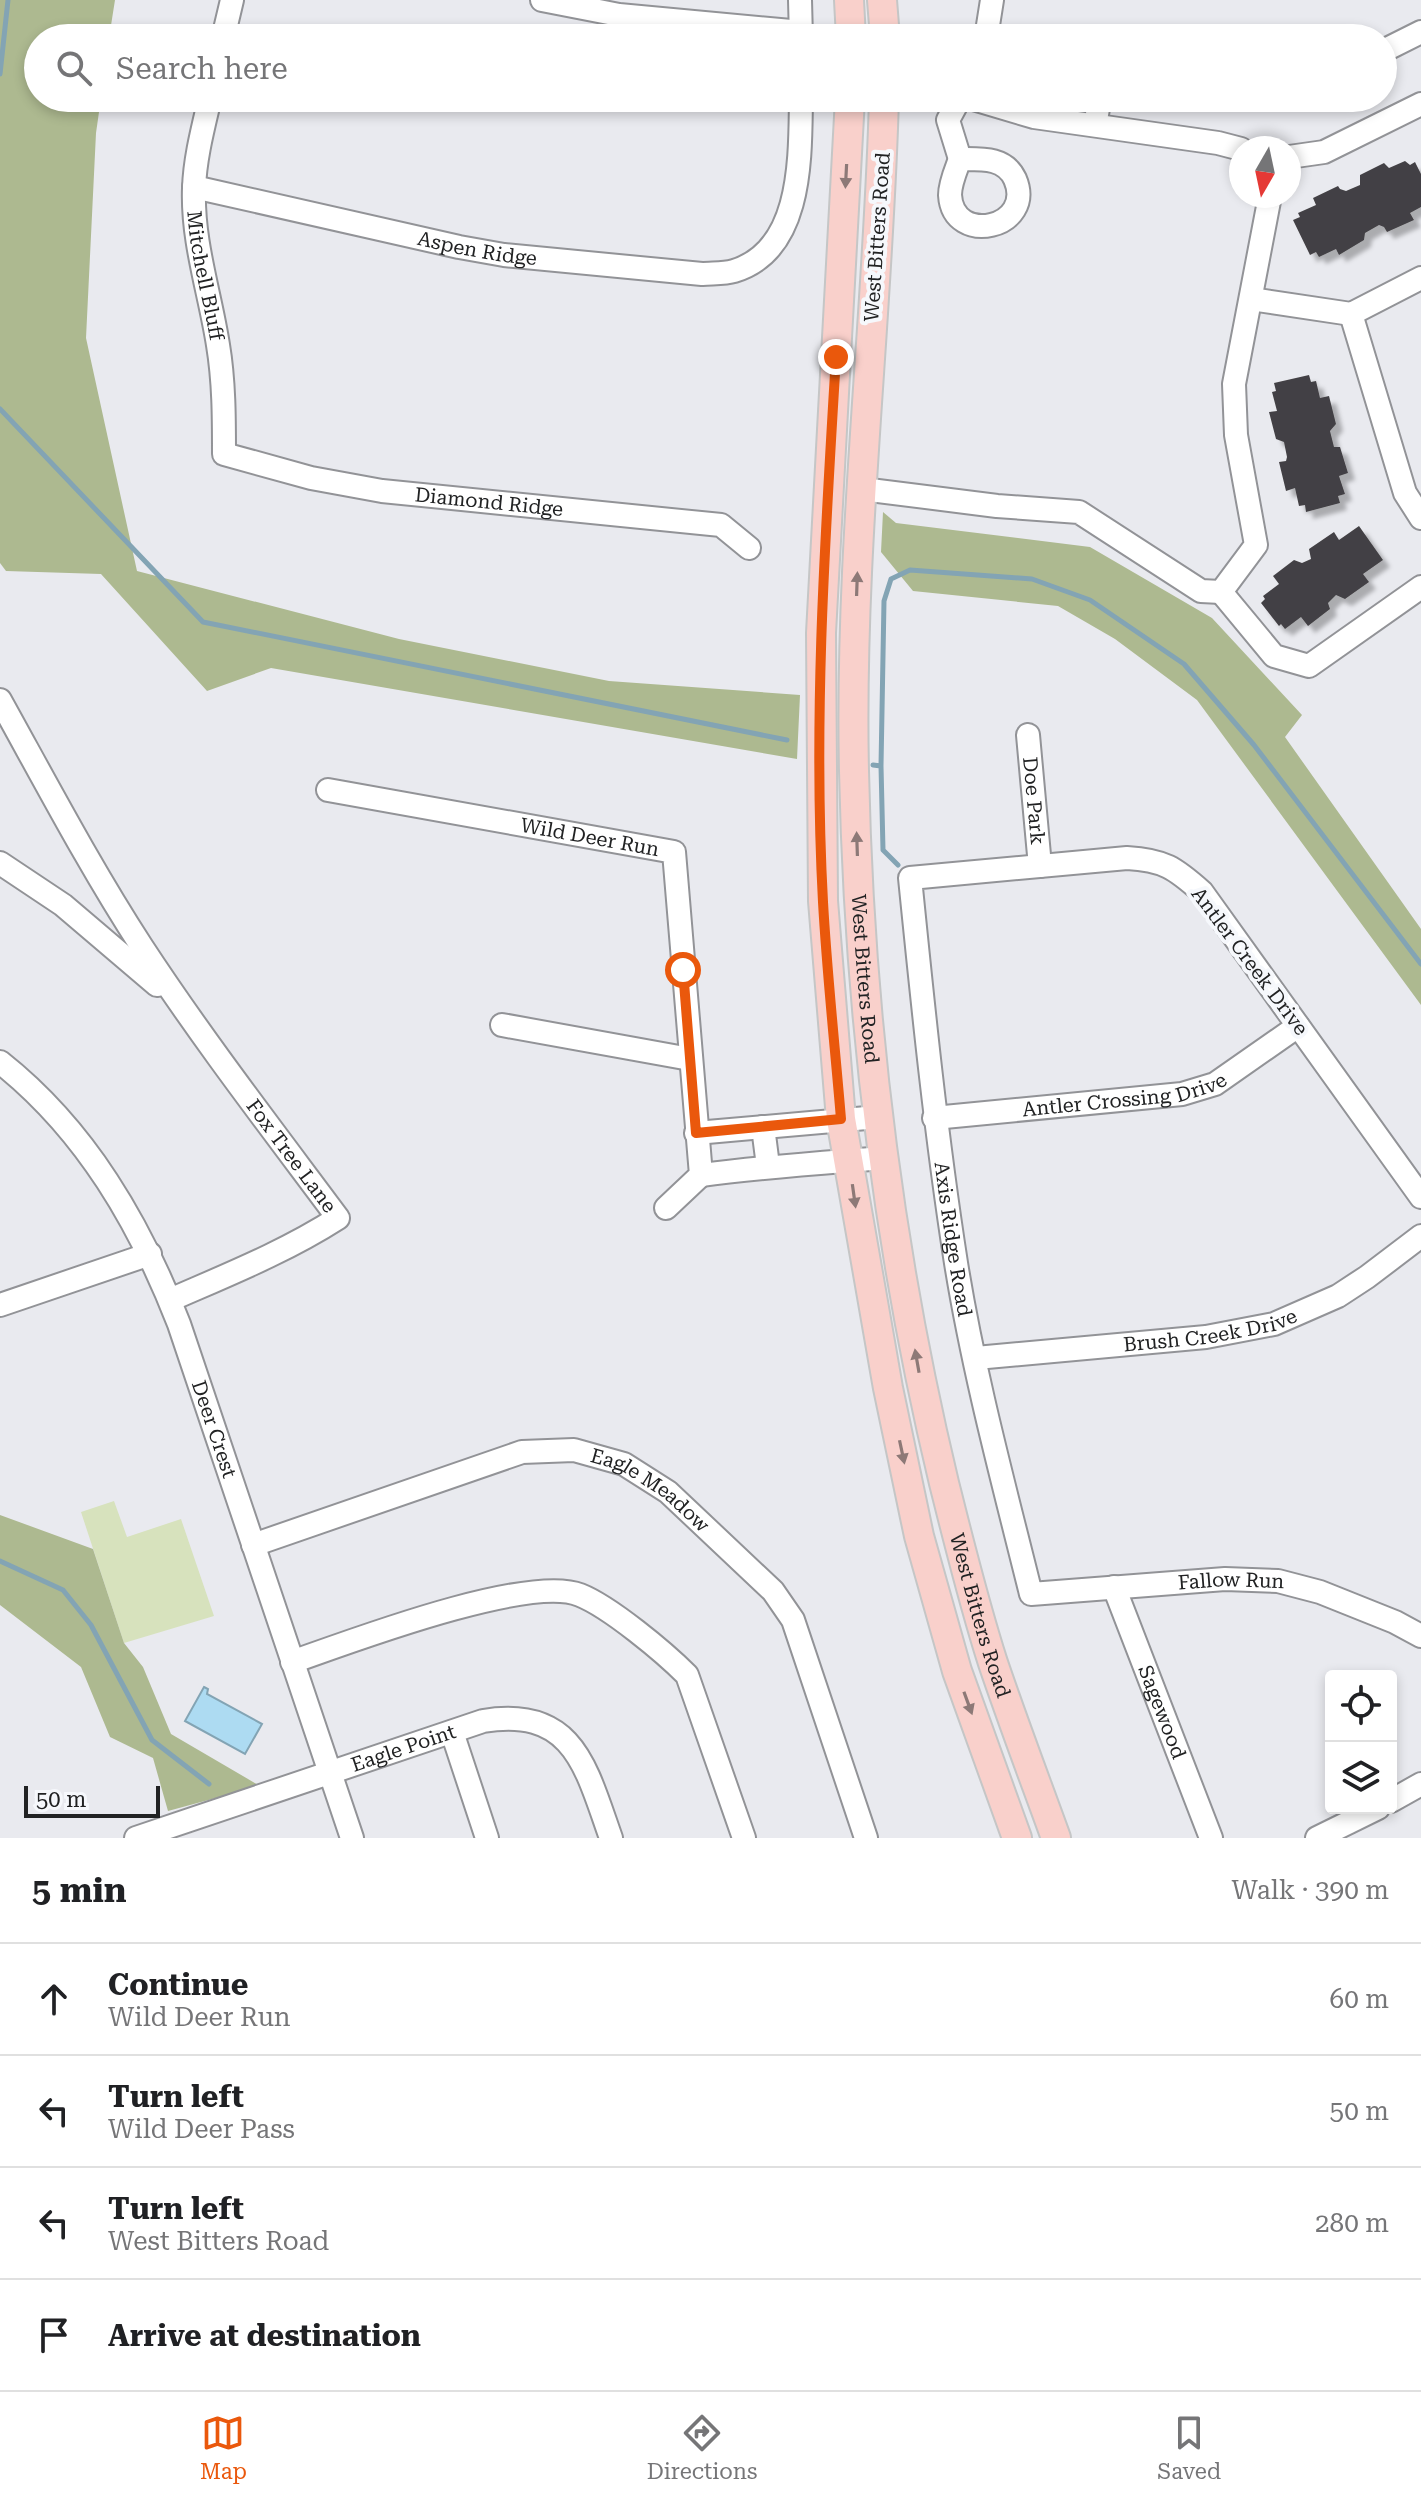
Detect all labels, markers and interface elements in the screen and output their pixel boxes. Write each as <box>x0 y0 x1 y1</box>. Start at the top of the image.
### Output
search box <box>24 24 1397 112</box>
icon: search <box>52 46 96 90</box>
text: Search here <box>116 51 288 86</box>
north arrow <box>1229 136 1301 208</box>
street label: West Bitters Road <box>859 151 895 323</box>
one-way arrow <box>839 164 852 189</box>
street label: Mitchell Bluff <box>182 210 229 343</box>
street label: Aspen Ridge <box>415 226 538 270</box>
route end <box>818 339 854 375</box>
street label: Diamond Ridge <box>414 482 564 521</box>
one-way arrow <box>851 571 864 596</box>
street label: Doe Park <box>1018 756 1050 846</box>
street label: Wild Deer Run <box>519 813 661 861</box>
one-way arrow <box>850 831 863 856</box>
street label: Antler Creek Drive <box>1187 882 1313 1040</box>
street label: West Bitters Road <box>847 893 884 1065</box>
route start <box>665 952 701 988</box>
street label: Antler Crossing Drive <box>1021 1068 1231 1121</box>
street label: Fox Tree Lane <box>241 1095 342 1217</box>
street label: Axis Ridge Road <box>930 1160 977 1319</box>
one-way arrow <box>848 1184 861 1209</box>
street label: Brush Creek Drive <box>1122 1303 1301 1356</box>
one-way arrow <box>910 1348 922 1373</box>
street label: Deer Crest <box>187 1377 242 1481</box>
one-way arrow <box>896 1439 908 1464</box>
street label: Eagle Meadow <box>588 1443 715 1537</box>
street label: West Bitters Road <box>945 1530 1016 1701</box>
street label: Fallow Run <box>1177 1567 1285 1595</box>
street label: Sagewood <box>1133 1662 1191 1762</box>
map controls <box>1325 1670 1397 1814</box>
button: locate <box>1325 1670 1397 1742</box>
one-way arrow <box>962 1691 975 1715</box>
street label: Eagle Point <box>348 1719 459 1777</box>
button: layers <box>1325 1742 1397 1814</box>
scale bar <box>24 1782 160 1818</box>
text: 50 m <box>36 1787 86 1812</box>
text: 5 min <box>32 1870 127 1910</box>
text: Walk · 390 m <box>1231 1875 1389 1905</box>
text: Continue <box>108 1967 248 2002</box>
icon: ahead <box>32 1977 76 2021</box>
text: 60 m <box>1330 1984 1389 2014</box>
text: Wild Deer Run <box>108 2002 291 2032</box>
text: Turn left <box>108 2079 244 2114</box>
icon: left <box>32 2089 76 2133</box>
text: 50 m <box>1330 2096 1389 2126</box>
text: Wild Deer Pass <box>108 2114 295 2144</box>
text: Turn left <box>108 2191 244 2226</box>
icon: left <box>32 2201 76 2245</box>
text: 280 m <box>1315 2208 1389 2238</box>
text: West Bitters Road <box>108 2226 329 2256</box>
icon: arrive <box>32 2313 76 2357</box>
text: Arrive at destination <box>108 2318 421 2353</box>
tab: Map <box>200 2411 247 2484</box>
tab: Directions <box>647 2411 758 2484</box>
tab: Saved <box>1157 2411 1221 2484</box>

